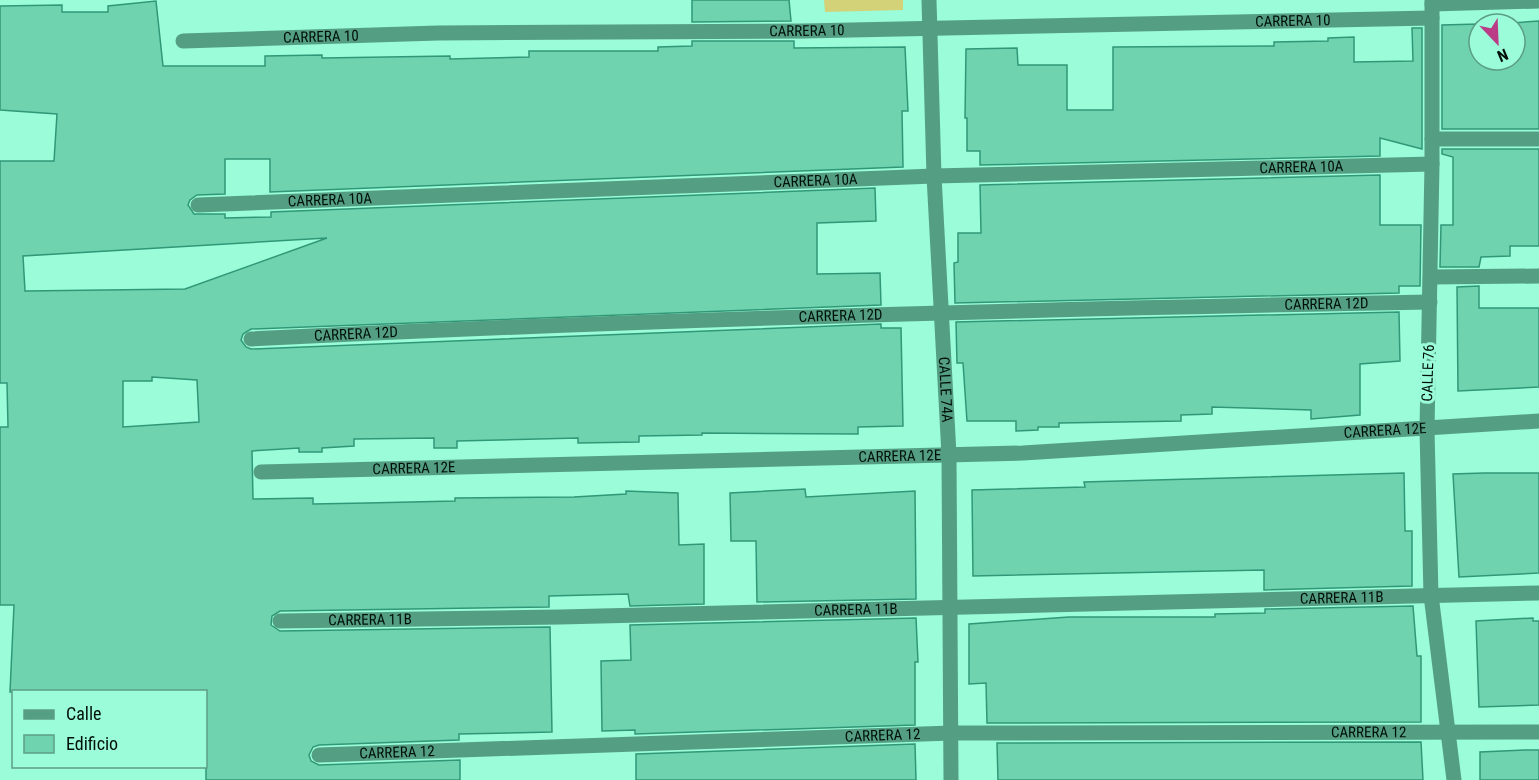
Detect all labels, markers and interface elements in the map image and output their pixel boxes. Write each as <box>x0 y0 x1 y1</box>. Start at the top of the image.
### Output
street label: CARRERA 10 <box>1255 11 1331 31</box>
north arrow <box>1467 12 1527 72</box>
street label: CARRERA 10 <box>769 21 845 40</box>
street label: CARRERA 10 <box>283 26 359 47</box>
text: N <box>1494 45 1511 66</box>
street label: CARRERA 10A <box>1259 157 1344 177</box>
street label: CARRERA 10A <box>773 170 858 191</box>
street label: CARRERA 10A <box>288 189 373 210</box>
street label: CARRERA 12D <box>1284 294 1369 314</box>
street label: CARRERA 12D <box>798 305 883 326</box>
street label: CARRERA 12D <box>313 323 398 345</box>
street label: CALLE 76 <box>1418 344 1438 402</box>
street label: CALLE 74A <box>935 356 956 423</box>
street label: CARRERA 12E <box>1343 419 1427 442</box>
street label: CARRERA 12E <box>858 446 941 466</box>
street label: CARRERA 12E <box>372 458 456 478</box>
street label: CARRERA 11B <box>1300 588 1384 608</box>
street label: CARRERA 11B <box>814 600 898 620</box>
street label: CARRERA 11B <box>328 610 412 629</box>
legend <box>12 690 207 768</box>
text: Calle <box>66 703 102 724</box>
street label: CARRERA 12 <box>1331 723 1406 741</box>
street label: CARRERA 12 <box>845 725 921 746</box>
text: Edificio <box>66 733 118 754</box>
street label: CARRERA 12 <box>359 742 435 763</box>

